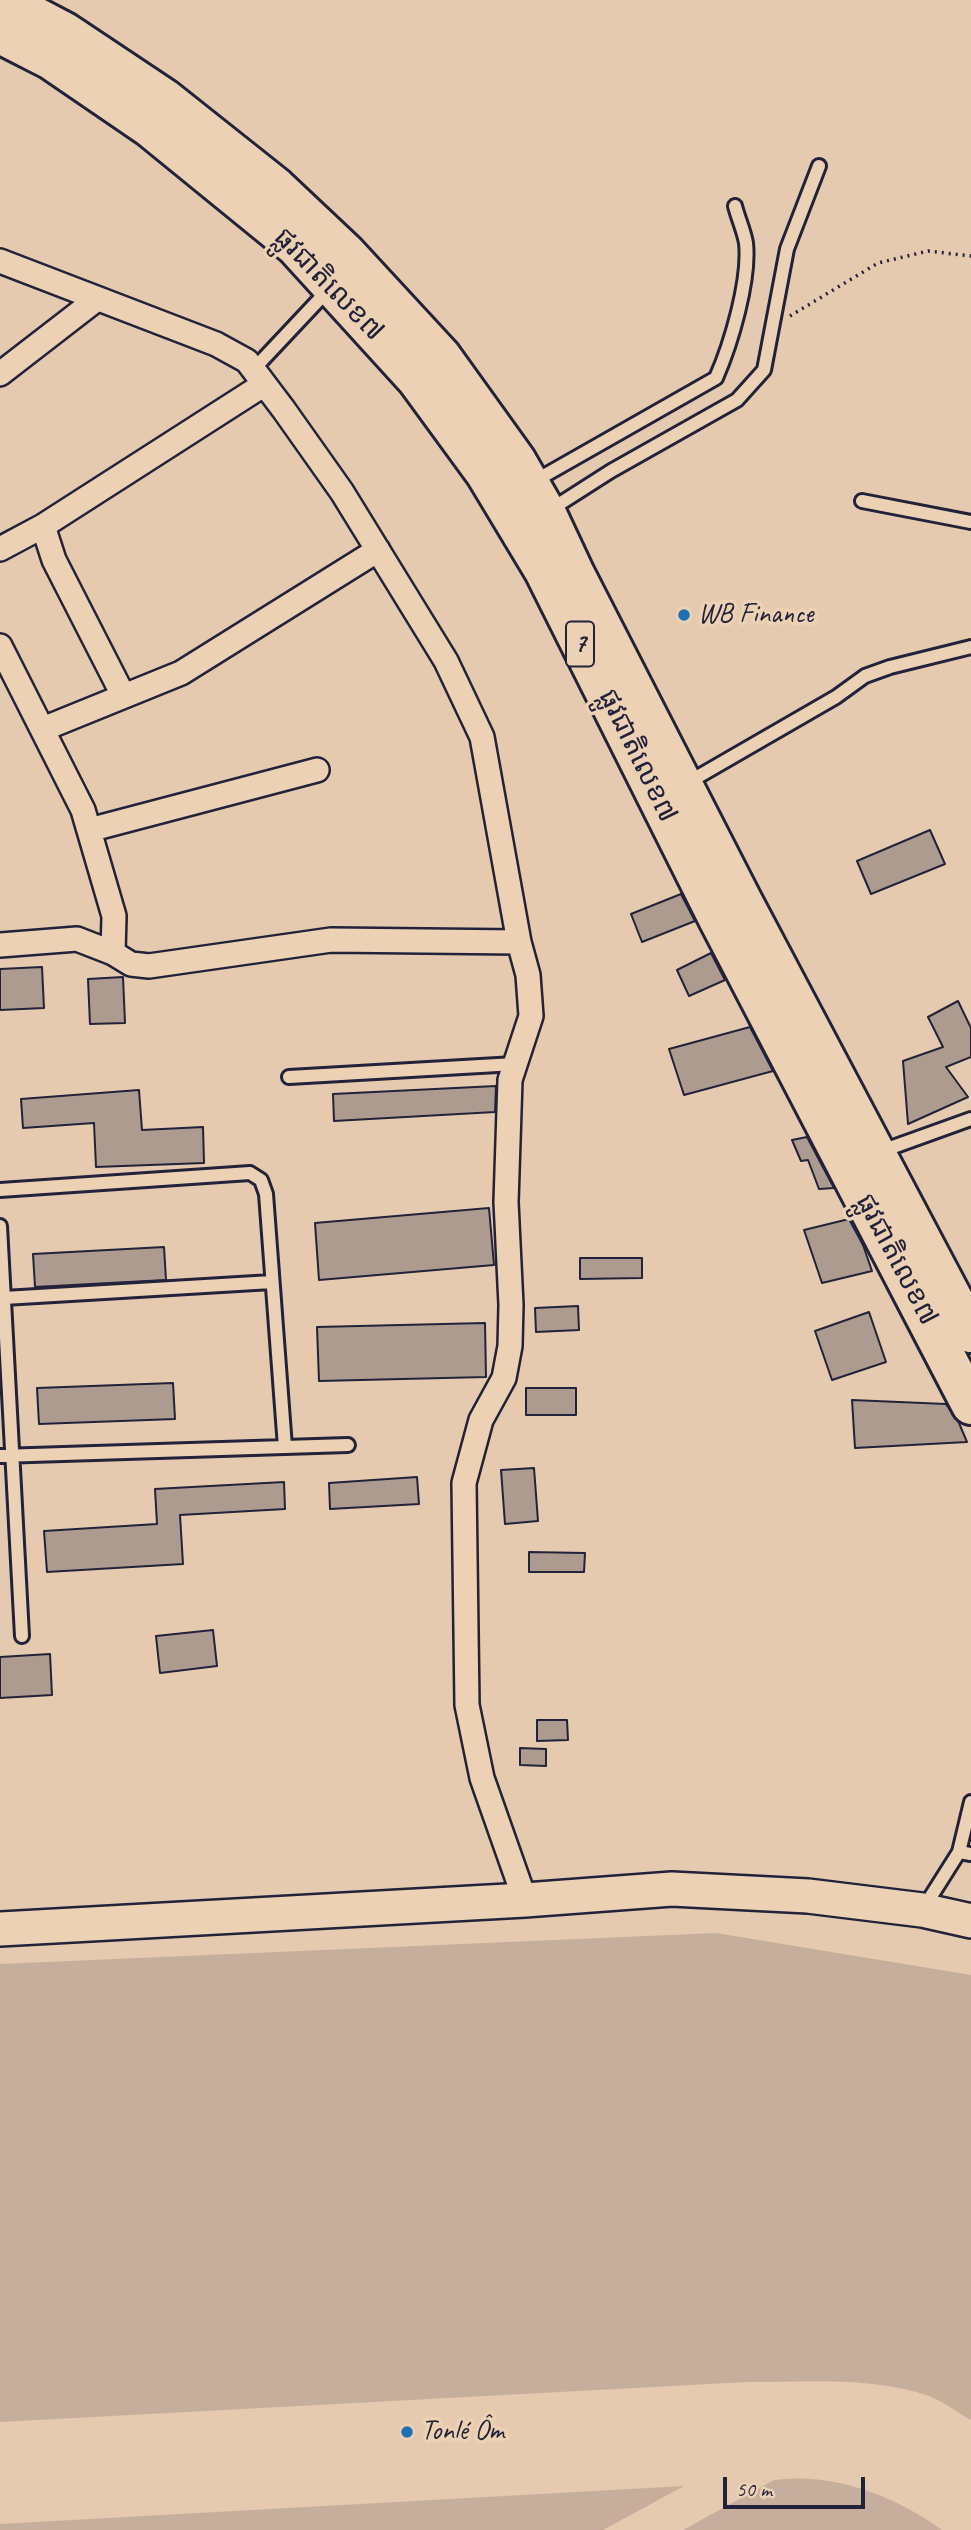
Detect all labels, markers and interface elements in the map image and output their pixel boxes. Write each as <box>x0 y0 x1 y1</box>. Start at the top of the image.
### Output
street label: ផ្លូវជាតិលេខ៧ <box>266 221 390 349</box>
place label: WB Finance <box>698 598 813 632</box>
marker: WB Finance <box>676 607 692 623</box>
road number: 7 <box>566 622 594 666</box>
street label: ផ្លូវជាតិលេខ៧ <box>590 684 684 828</box>
street label: ផ្លូវជាតិលេខ៧ <box>847 1188 945 1332</box>
place label: Tonlé Ôm <box>421 2415 504 2449</box>
marker: Tonlé Ôm <box>399 2424 415 2440</box>
scale bar <box>726 2464 868 2508</box>
text: 50 m <box>736 2476 772 2502</box>

